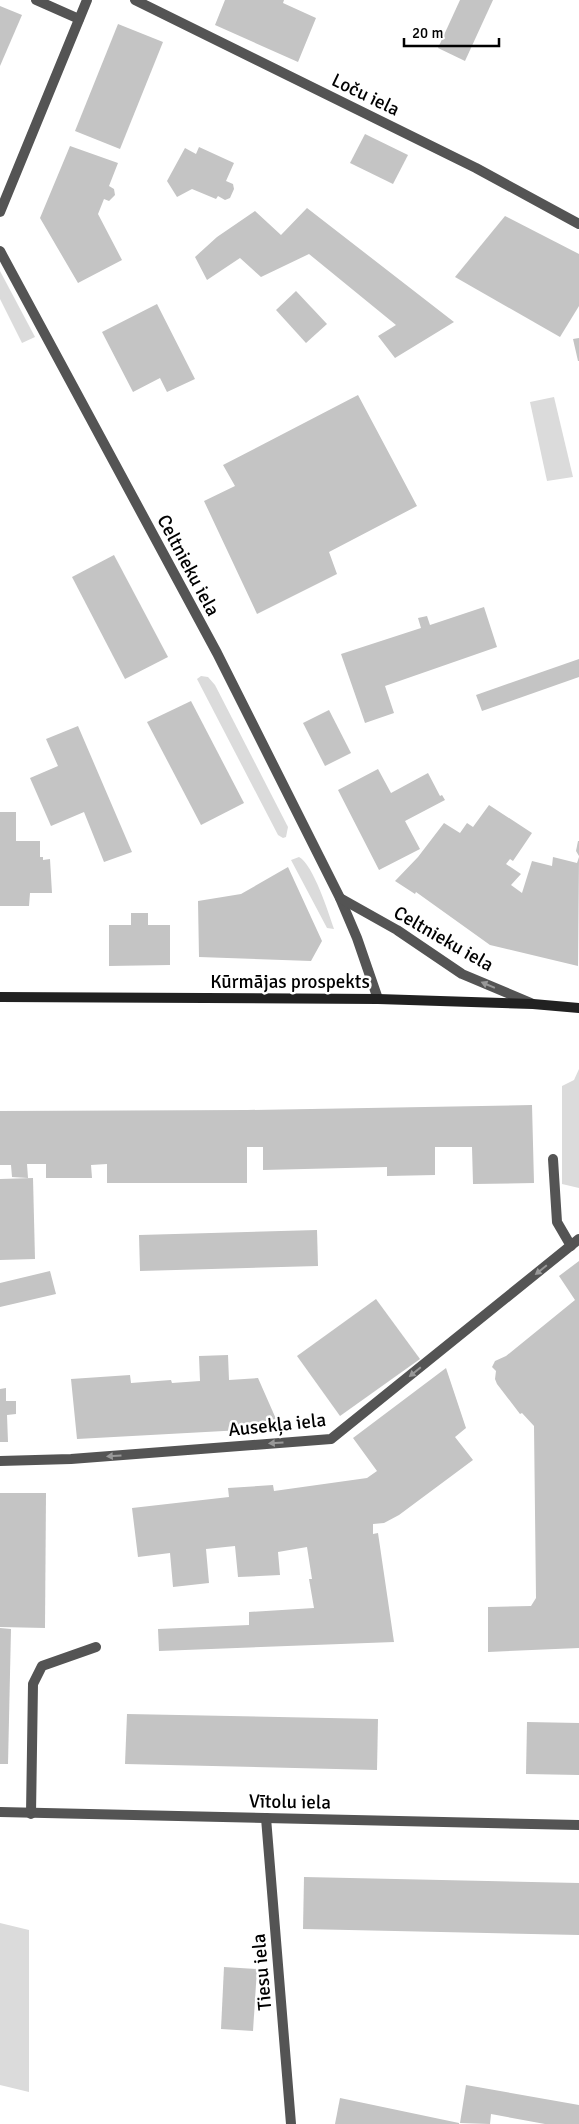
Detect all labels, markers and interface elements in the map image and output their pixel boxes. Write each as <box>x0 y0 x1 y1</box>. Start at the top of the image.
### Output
scale bar <box>404 15 499 47</box>
text: 20 m <box>412 24 443 42</box>
street label: Loču iela <box>328 68 404 122</box>
street label: Celtnieku iela <box>151 511 225 620</box>
street label: Celtnieku iela <box>389 901 498 977</box>
street label: Kūrmājas prospekts <box>210 970 370 994</box>
one-way arrow <box>481 980 495 988</box>
one-way arrow <box>535 1264 548 1275</box>
one-way arrow <box>408 1366 421 1377</box>
street label: Ausekļa iela <box>227 1408 327 1442</box>
one-way arrow <box>268 1439 284 1447</box>
one-way arrow <box>106 1452 122 1460</box>
street label: Vītolu iela <box>249 1789 331 1815</box>
street label: Tiesu iela <box>247 1933 277 2011</box>

